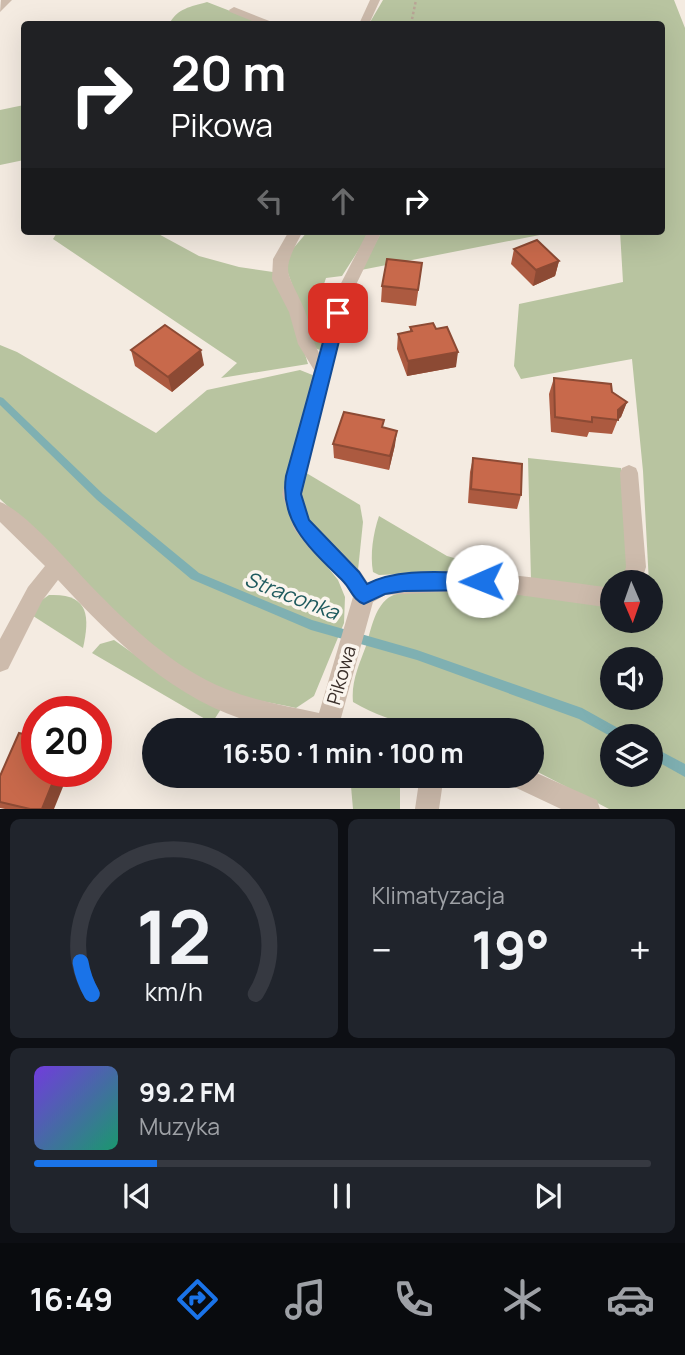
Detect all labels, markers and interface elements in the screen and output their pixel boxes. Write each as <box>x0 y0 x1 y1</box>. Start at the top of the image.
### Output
text: 20 m <box>171 39 286 106</box>
icon: right <box>56 49 147 140</box>
text: Pikowa <box>171 103 273 147</box>
icon: left <box>251 182 289 220</box>
icon: ahead <box>324 182 362 220</box>
icon: right <box>397 182 435 220</box>
pin <box>308 283 368 343</box>
icon: arrive <box>319 294 357 332</box>
position arrow <box>445 544 519 618</box>
water label: Straconka <box>241 564 344 626</box>
north arrow <box>600 570 663 634</box>
map controls <box>600 570 663 787</box>
street label: Pikowa <box>320 642 362 708</box>
button: sound <box>600 647 663 710</box>
speed limit sign: 20 <box>21 696 112 787</box>
button: layers <box>600 724 663 787</box>
text: 16:50 · 1 min · 100 m <box>222 735 464 771</box>
text: Klimatyzacja <box>372 879 505 911</box>
text: 12 <box>136 887 211 987</box>
text: 19° <box>471 914 550 985</box>
text: − <box>372 923 392 975</box>
text: + <box>629 923 651 975</box>
text: km/h <box>145 974 203 1009</box>
text: 99.2 FM <box>139 1074 236 1110</box>
text: Muzyka <box>139 1110 220 1142</box>
icon: previous <box>118 1177 156 1215</box>
icon: pause <box>323 1177 361 1215</box>
icon: next <box>529 1177 567 1215</box>
icon: directions <box>173 1275 222 1324</box>
icon: music <box>281 1275 330 1324</box>
icon: phone <box>389 1275 438 1324</box>
icon: climate <box>498 1275 547 1324</box>
icon: car <box>606 1275 655 1324</box>
text: 16:49 <box>30 1277 113 1321</box>

